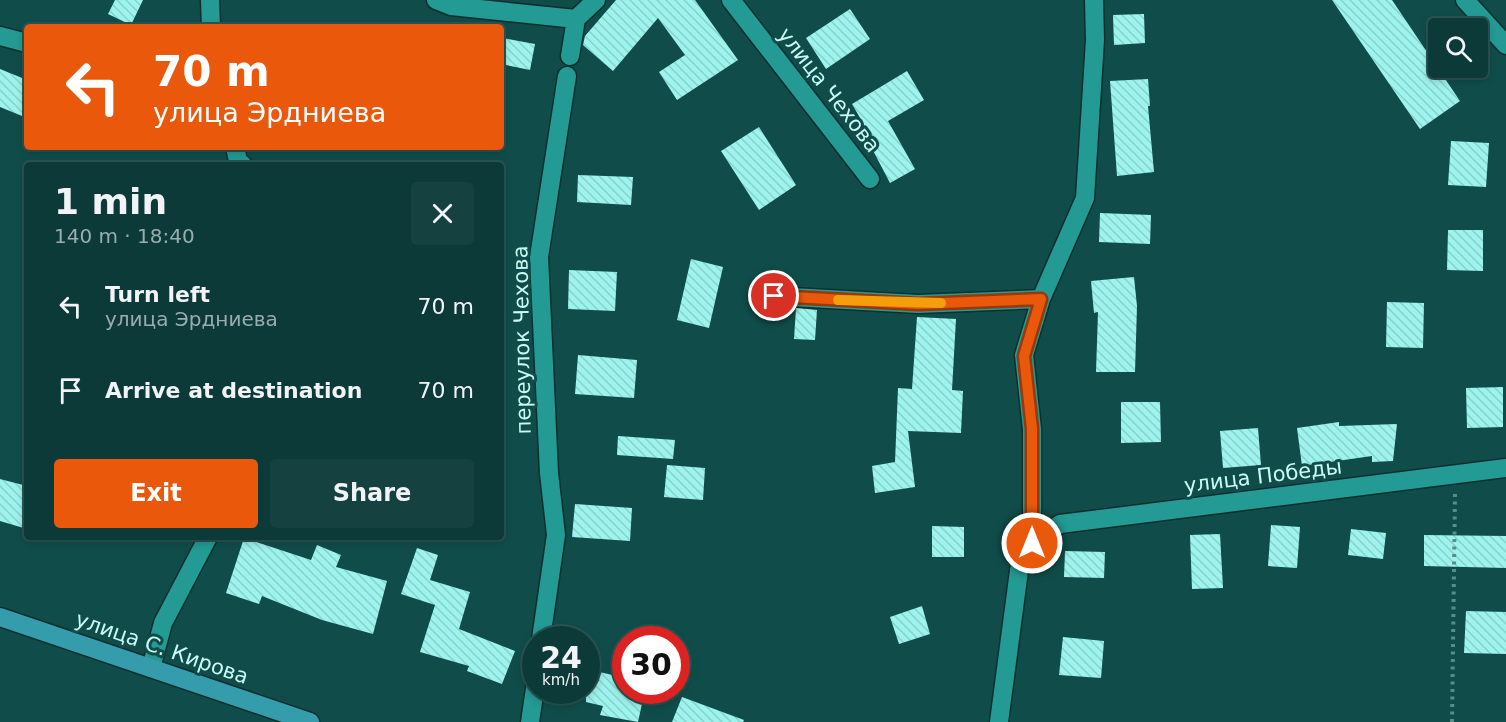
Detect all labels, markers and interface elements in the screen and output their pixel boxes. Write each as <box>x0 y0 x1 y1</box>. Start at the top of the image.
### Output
map controls <box>1428 18 1488 78</box>
button: search <box>1428 18 1488 78</box>
street label: улица Чехова <box>773 23 885 157</box>
text: 70 m <box>153 47 270 96</box>
icon: left <box>54 48 132 126</box>
text: улица Эрдниева <box>153 97 386 128</box>
text: 1 min <box>54 181 167 222</box>
button: close <box>411 182 474 245</box>
text: 140 m · 18:40 <box>54 224 195 248</box>
street label: переулок Чехова <box>508 245 536 435</box>
pin <box>748 270 799 321</box>
icon: arrive <box>757 279 790 312</box>
text: Turn left <box>105 282 210 307</box>
icon: left <box>54 290 87 323</box>
text: 70 m <box>418 294 474 319</box>
text: улица Эрдниева <box>105 307 278 331</box>
icon: arrive <box>54 374 87 407</box>
text: Arrive at destination <box>105 378 362 403</box>
text: 70 m <box>418 378 474 403</box>
street label: улица Победы <box>1183 454 1343 498</box>
button: Exit <box>54 459 258 528</box>
button: Share <box>270 459 474 528</box>
position arrow <box>1000 511 1064 575</box>
street label: улица С. Кирова <box>72 607 252 689</box>
speed limit sign: 30 <box>612 626 690 704</box>
text: 24 <box>540 640 582 675</box>
text: km/h <box>542 671 580 689</box>

